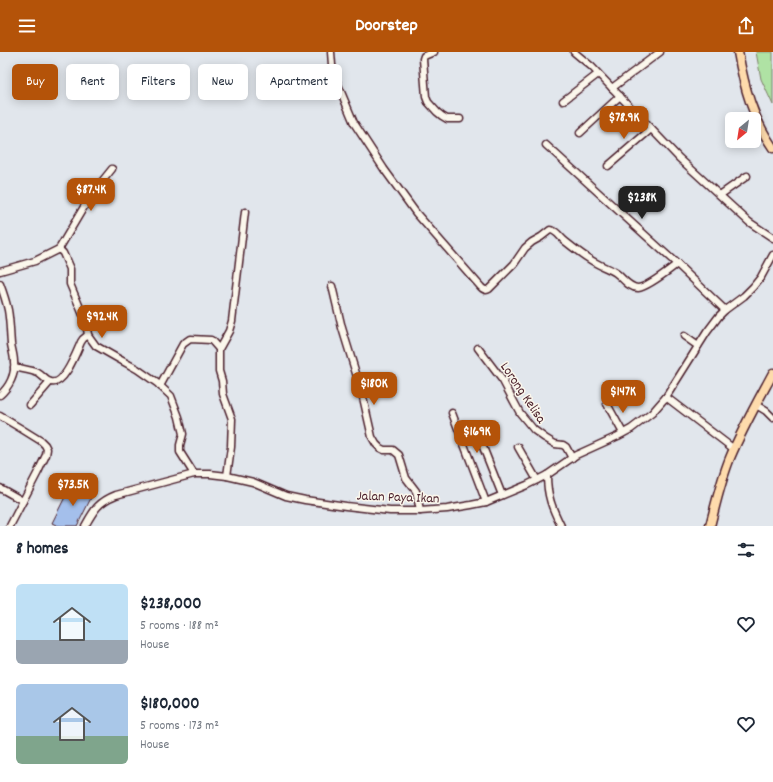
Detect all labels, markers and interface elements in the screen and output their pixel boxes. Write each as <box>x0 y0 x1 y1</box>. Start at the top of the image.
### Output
text: Doorstep <box>355 14 418 39</box>
icon: menu <box>16 15 38 37</box>
icon: share <box>735 15 757 37</box>
chip: Buy <box>12 64 58 100</box>
chip: Rent <box>66 64 119 100</box>
chip: Filters <box>127 64 190 100</box>
chip: New <box>198 64 248 100</box>
chip: Apartment <box>256 64 342 100</box>
pin: $78.9K <box>591 106 657 140</box>
text: $78.9K <box>609 109 639 128</box>
north arrow <box>725 112 761 148</box>
map controls <box>725 112 761 148</box>
pin: $87.4K <box>58 178 124 212</box>
text: $87.4K <box>76 181 106 200</box>
pin: $238K <box>614 186 670 220</box>
text: $238K <box>627 189 657 208</box>
pin: $92.4K <box>69 305 135 339</box>
text: $92.4K <box>86 308 118 327</box>
street label: Lorong Kelisa <box>494 358 550 428</box>
pin: $180K <box>346 372 402 406</box>
text: $180K <box>360 375 388 394</box>
pin: $147K <box>595 380 651 414</box>
text: $147K <box>610 383 636 402</box>
pin: $169K <box>449 420 505 454</box>
text: $169K <box>463 423 491 442</box>
pin: $73.5K <box>40 473 106 507</box>
text: $73.5K <box>57 476 89 495</box>
street label: Jalan Paya Ikan <box>356 487 440 509</box>
text: 8 homes <box>16 538 68 562</box>
icon: filters <box>735 539 757 561</box>
text: $238,000 <box>140 593 201 617</box>
icon: home <box>48 600 96 648</box>
icon: heart <box>735 613 757 635</box>
text: 5 rooms · 188 m² <box>140 617 219 636</box>
text: House <box>140 636 169 655</box>
text: $180,000 <box>140 693 199 717</box>
icon: home <box>48 700 96 748</box>
icon: heart <box>735 713 757 735</box>
text: 5 rooms · 173 m² <box>140 717 219 736</box>
text: House <box>140 736 169 755</box>

